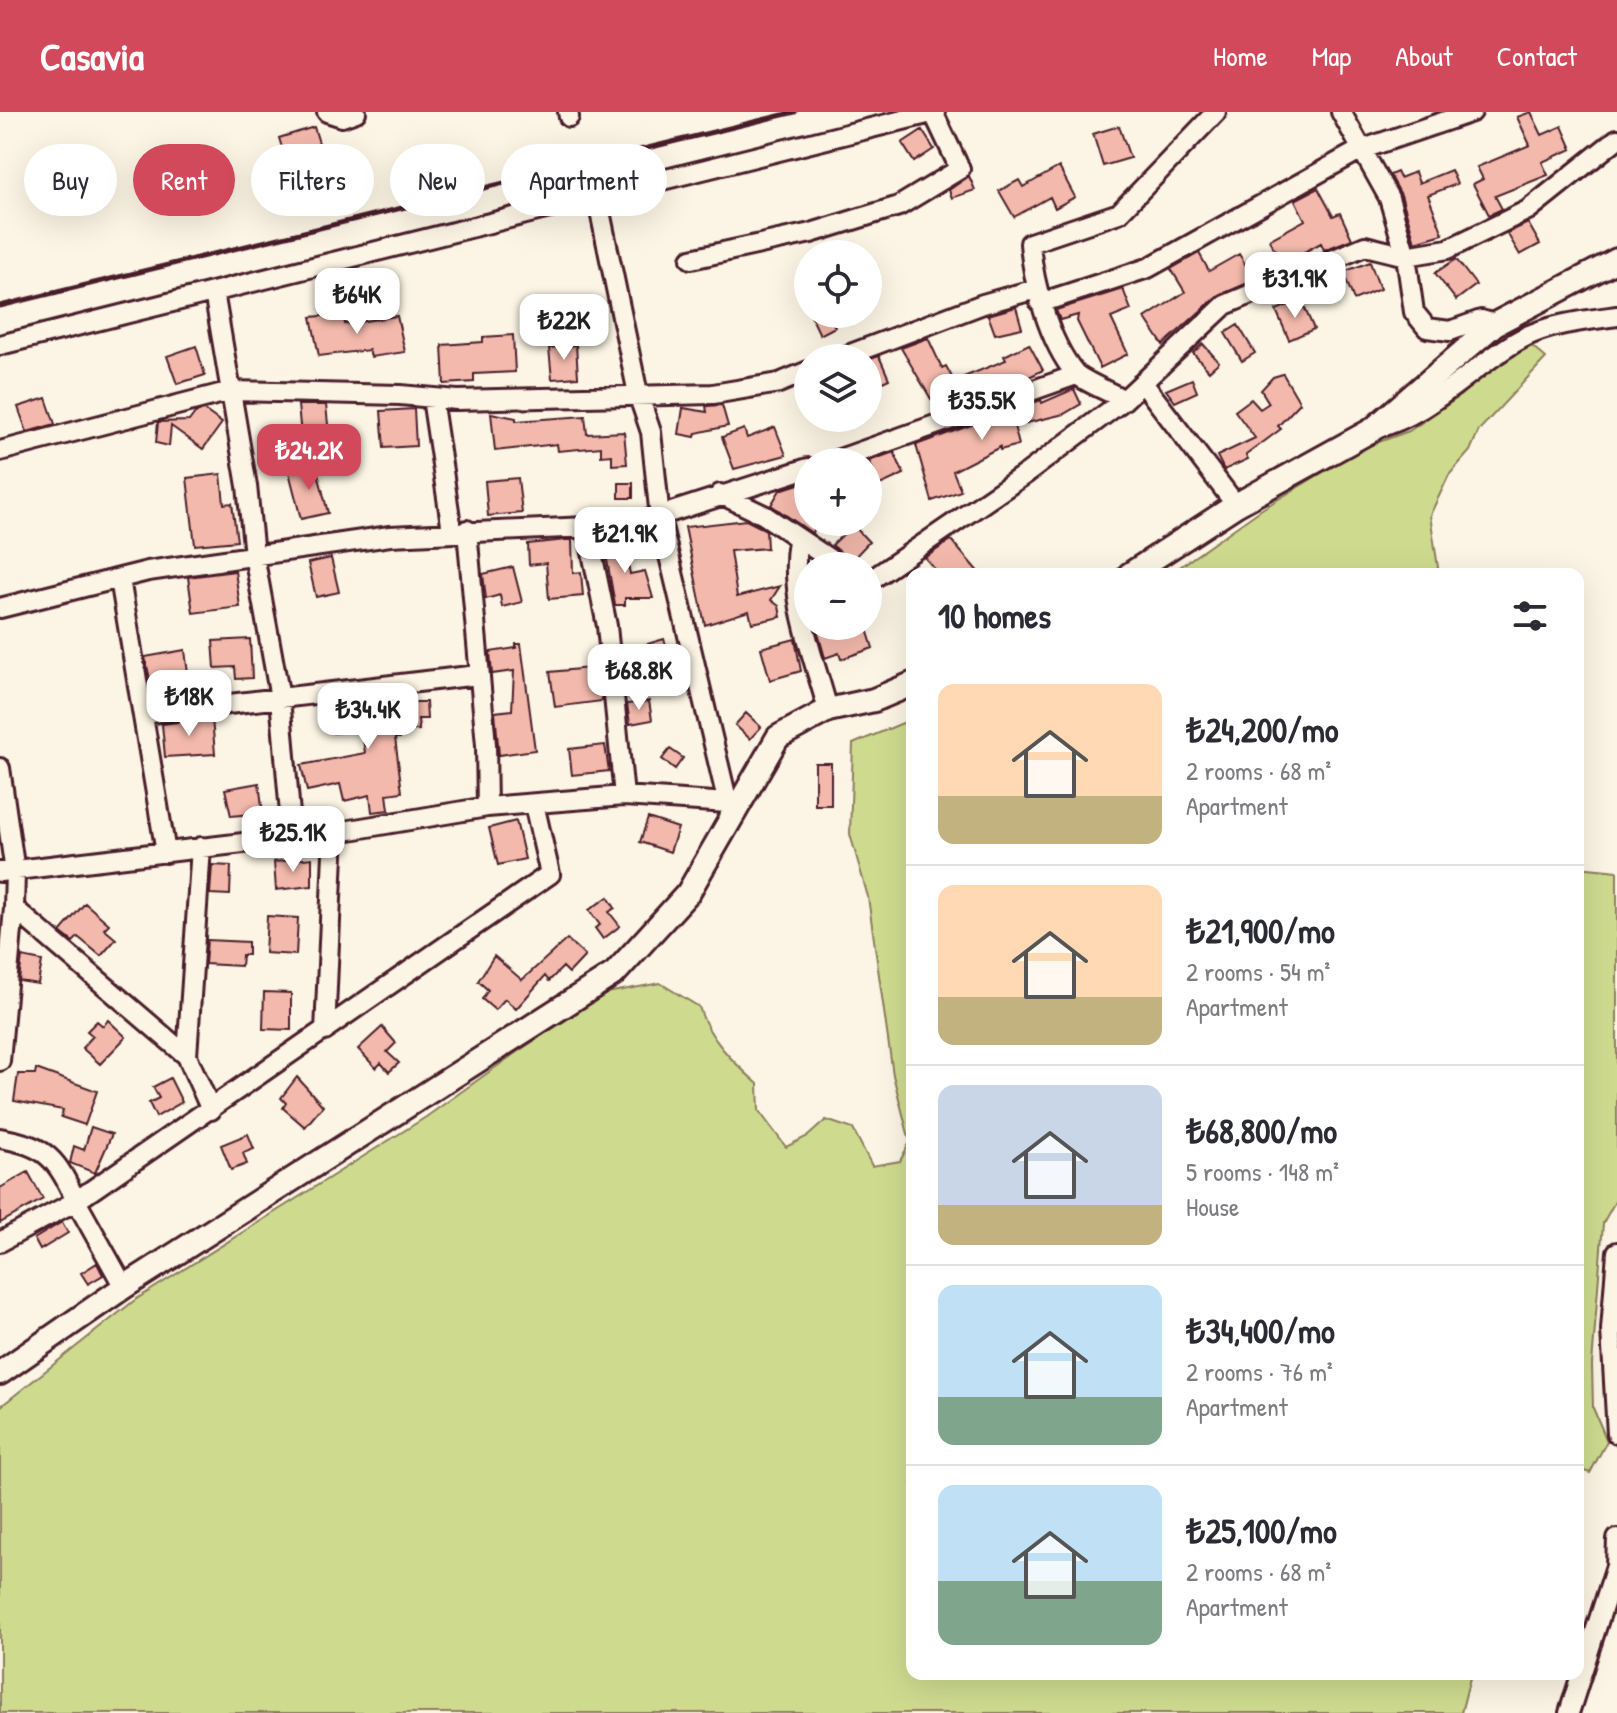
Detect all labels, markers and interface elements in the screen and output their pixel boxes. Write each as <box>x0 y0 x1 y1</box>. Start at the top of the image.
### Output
text: Casavia <box>40 30 144 82</box>
text: Home <box>1213 37 1268 75</box>
text: Map <box>1312 37 1351 75</box>
text: About <box>1395 37 1453 75</box>
text: Contact <box>1497 37 1577 75</box>
chip: Buy <box>24 144 117 216</box>
chip: Rent <box>133 144 235 216</box>
chip: Filters <box>251 144 374 216</box>
chip: New <box>390 144 485 216</box>
chip: Apartment <box>501 144 667 216</box>
map controls <box>794 240 882 640</box>
button: locate <box>794 240 882 328</box>
pin: ₺31.9K <box>1230 252 1360 320</box>
text: ₺31.9K <box>1263 260 1327 295</box>
pin: ₺64K <box>310 268 404 336</box>
text: ₺64K <box>333 276 381 311</box>
pin: ₺22K <box>517 294 611 362</box>
text: ₺22K <box>538 302 590 337</box>
button: layers <box>794 344 882 432</box>
pin: ₺35.5K <box>917 374 1047 442</box>
text: ₺35.5K <box>948 382 1016 417</box>
pin: ₺24.2K <box>244 424 374 492</box>
text: ₺24.2K <box>275 432 343 467</box>
button: + <box>794 448 882 536</box>
pin: ₺21.9K <box>560 507 690 575</box>
text: ₺21.9K <box>592 515 658 550</box>
button: − <box>794 552 882 640</box>
text: 10 homes <box>938 593 1051 639</box>
icon: filters <box>1508 594 1552 638</box>
pin: ₺68.8K <box>574 644 704 712</box>
text: ₺68.8K <box>606 652 672 687</box>
pin: ₺18K <box>142 670 236 738</box>
text: ₺18K <box>164 678 214 713</box>
pin: ₺34.4K <box>303 683 433 751</box>
text: ₺34.4K <box>335 691 401 726</box>
text: ₺24,200/mo <box>1186 707 1339 753</box>
icon: home <box>1002 716 1098 812</box>
text: 2 rooms · 68 m² <box>1186 753 1331 788</box>
text: Apartment <box>1186 788 1288 823</box>
pin: ₺25.1K <box>228 806 358 874</box>
text: ₺25.1K <box>260 814 326 849</box>
text: ₺21,900/mo <box>1186 908 1335 954</box>
icon: home <box>1002 917 1098 1013</box>
text: 2 rooms · 54 m² <box>1186 954 1330 989</box>
text: Apartment <box>1186 989 1288 1024</box>
text: ₺68,800/mo <box>1186 1108 1337 1154</box>
icon: home <box>1002 1117 1098 1213</box>
text: 5 rooms · 148 m² <box>1186 1154 1339 1189</box>
text: House <box>1186 1189 1239 1224</box>
text: ₺34,400/mo <box>1186 1308 1335 1354</box>
icon: home <box>1002 1317 1098 1413</box>
text: 2 rooms · 76 m² <box>1186 1354 1333 1389</box>
text: Apartment <box>1186 1389 1288 1424</box>
text: ₺25,100/mo <box>1186 1508 1337 1554</box>
icon: home <box>1002 1517 1098 1613</box>
text: 2 rooms · 68 m² <box>1186 1554 1331 1589</box>
text: Apartment <box>1186 1589 1288 1624</box>

